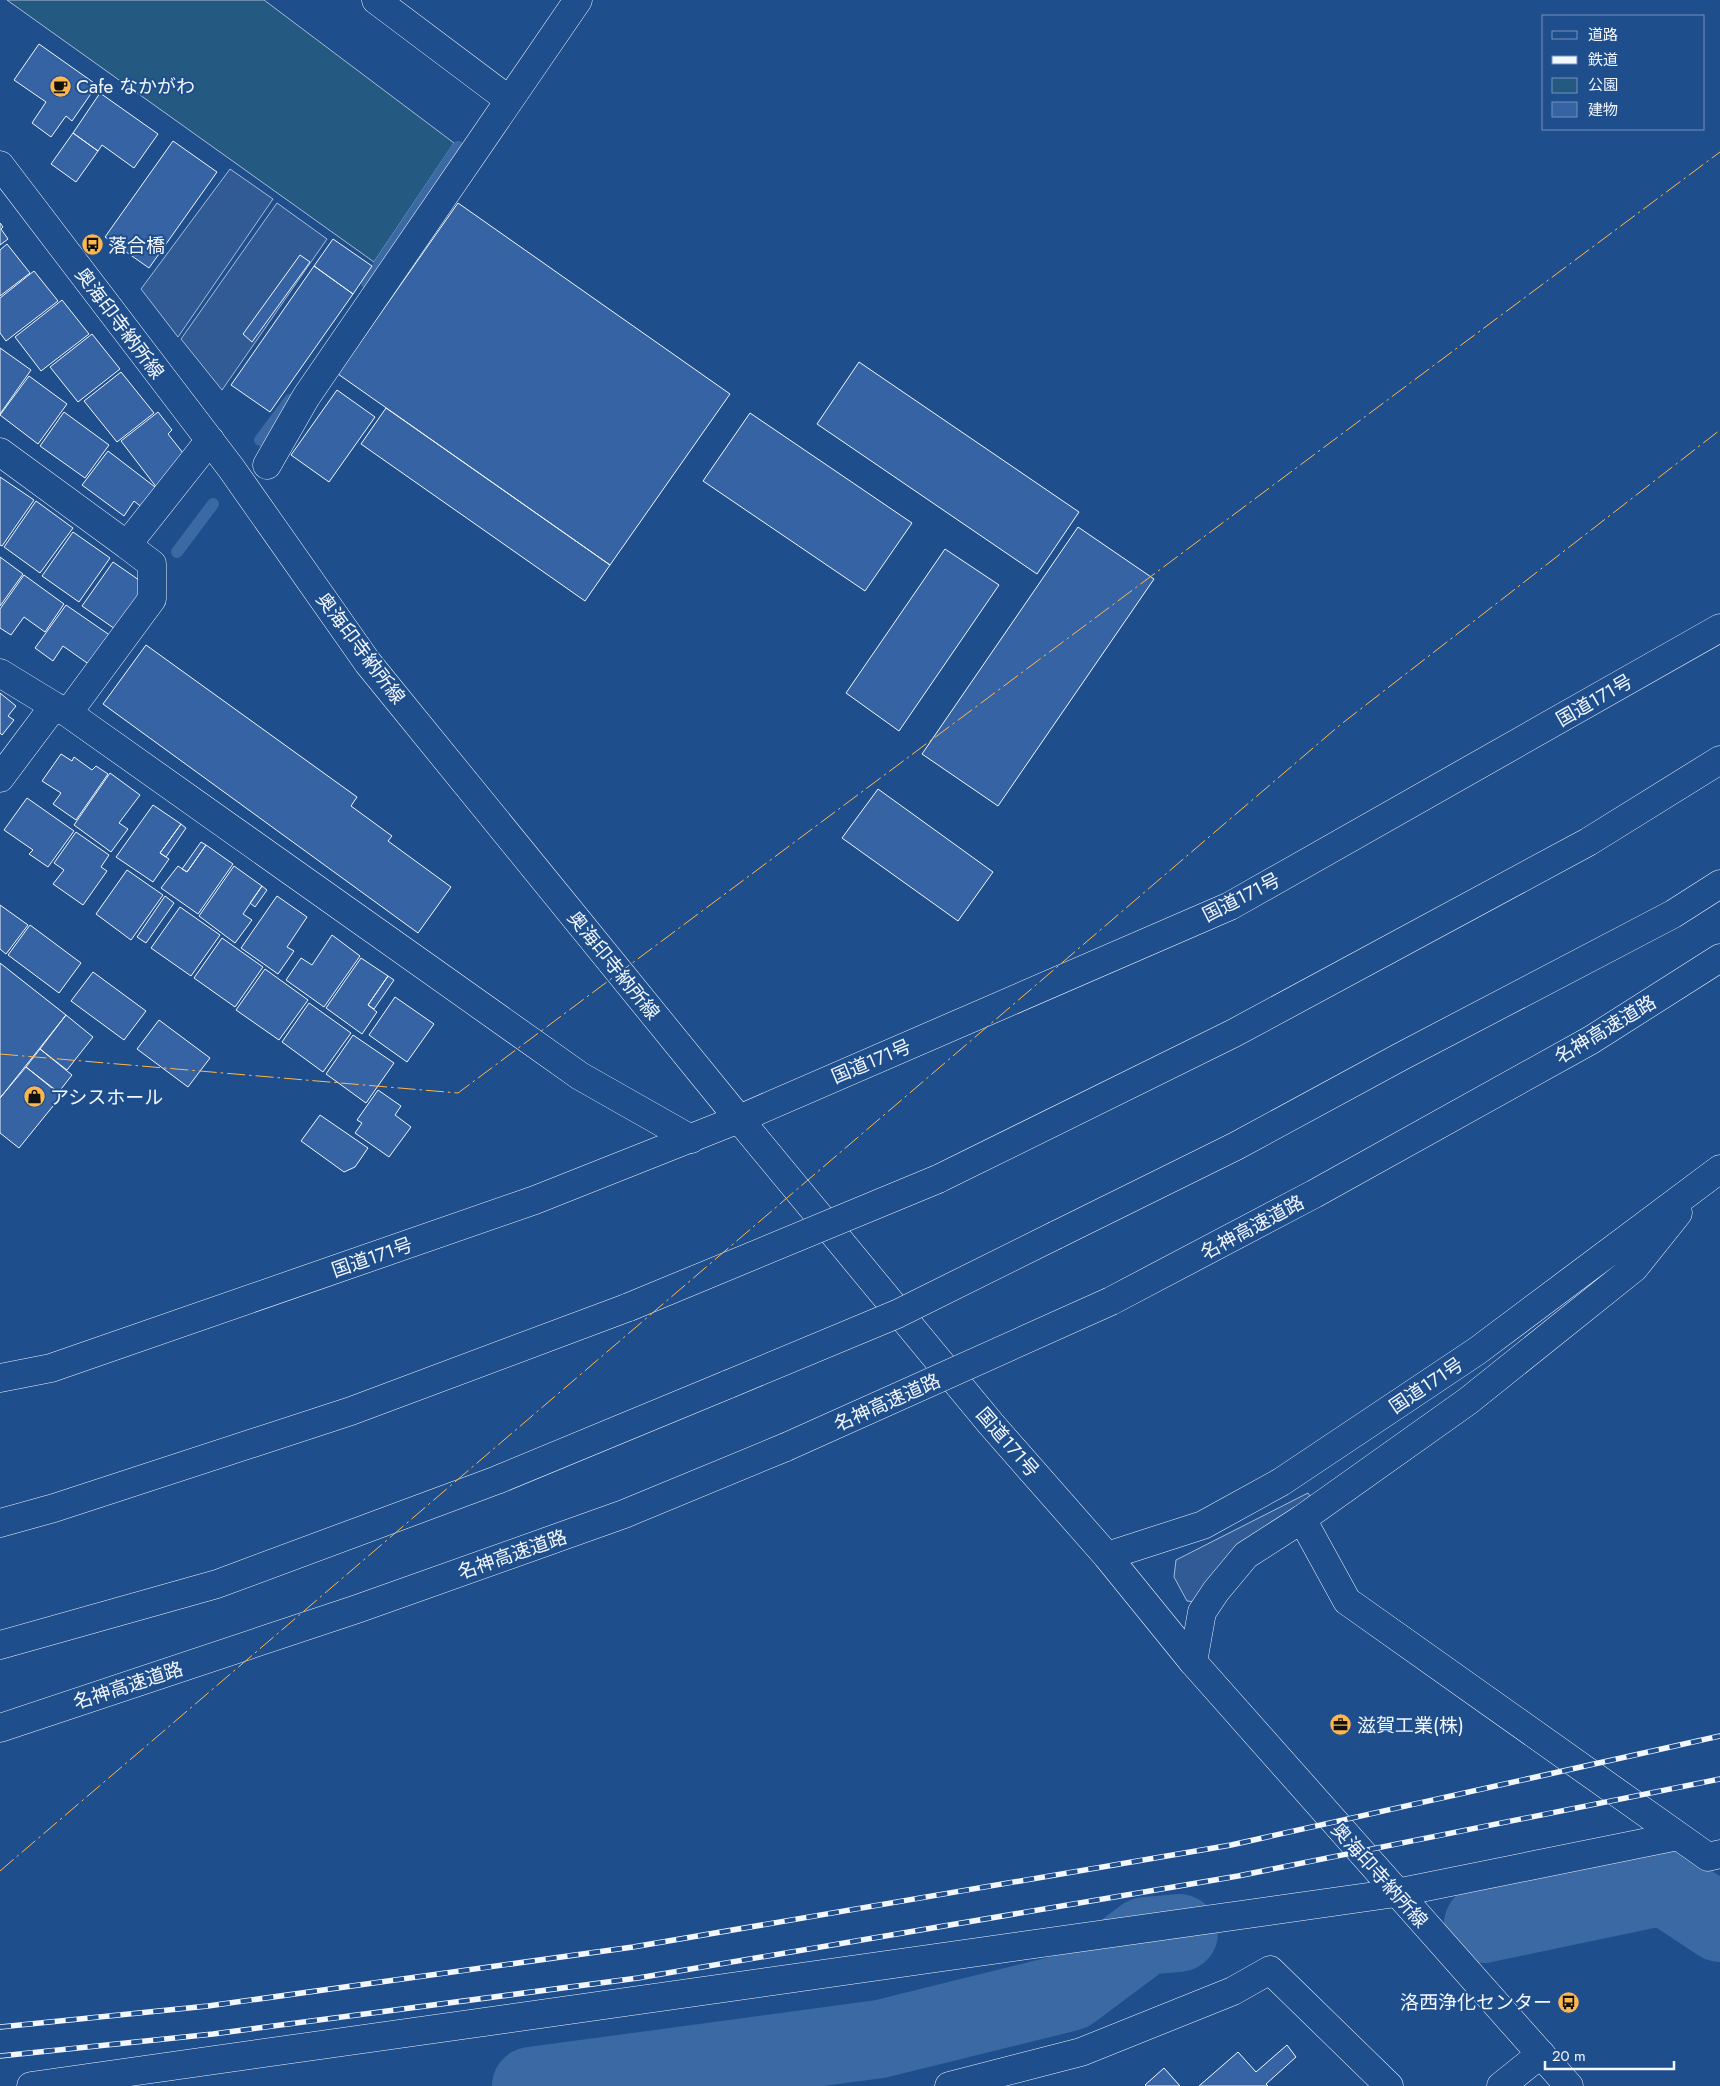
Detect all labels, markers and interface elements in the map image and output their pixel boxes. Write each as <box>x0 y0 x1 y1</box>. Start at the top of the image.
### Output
legend <box>1542 15 1705 130</box>
text: 道路 <box>1588 24 1618 46</box>
text: 鉄道 <box>1588 49 1618 71</box>
place label: Cafe なかがわ <box>76 73 195 100</box>
cafe icon: Cafe なかがわ <box>48 74 72 98</box>
text: 公園 <box>1588 74 1618 96</box>
text: 建物 <box>1588 99 1618 121</box>
place label: 落合橋 <box>108 232 165 259</box>
bus stop icon: 落合橋 <box>80 233 104 257</box>
street label: 奥海印寺納所線 <box>69 262 170 385</box>
street label: 奥海印寺納所線 <box>310 587 411 710</box>
street label: 国道171号 <box>1551 668 1637 733</box>
street label: 国道171号 <box>1198 866 1285 929</box>
street label: 奥海印寺納所線 <box>561 905 666 1025</box>
street label: 名神高速道路 <box>1549 988 1661 1070</box>
street label: 国道171号 <box>827 1033 915 1090</box>
place label: アシスホール <box>50 1084 163 1111</box>
shop icon: アシスホール <box>22 1085 46 1109</box>
street label: 名神高速道路 <box>1196 1189 1309 1266</box>
street label: 国道171号 <box>328 1231 416 1284</box>
street label: 国道171号 <box>1384 1351 1469 1420</box>
street label: 名神高速道路 <box>830 1367 945 1438</box>
street label: 国道171号 <box>970 1402 1045 1483</box>
street label: 名神高速道路 <box>454 1523 570 1586</box>
street label: 名神高速道路 <box>70 1655 187 1716</box>
place label: 滋賀工業(株) <box>1357 1712 1464 1739</box>
office icon: 滋賀工業(株) <box>1329 1713 1353 1737</box>
street label: 奥海印寺納所線 <box>1325 1817 1434 1934</box>
place label: 洛西浄化センター <box>1400 1989 1552 2016</box>
bus stop icon: 洛西浄化センター <box>1556 1990 1580 2014</box>
scale bar <box>1545 2038 1674 2070</box>
text: 20 m <box>1552 2045 1586 2067</box>

